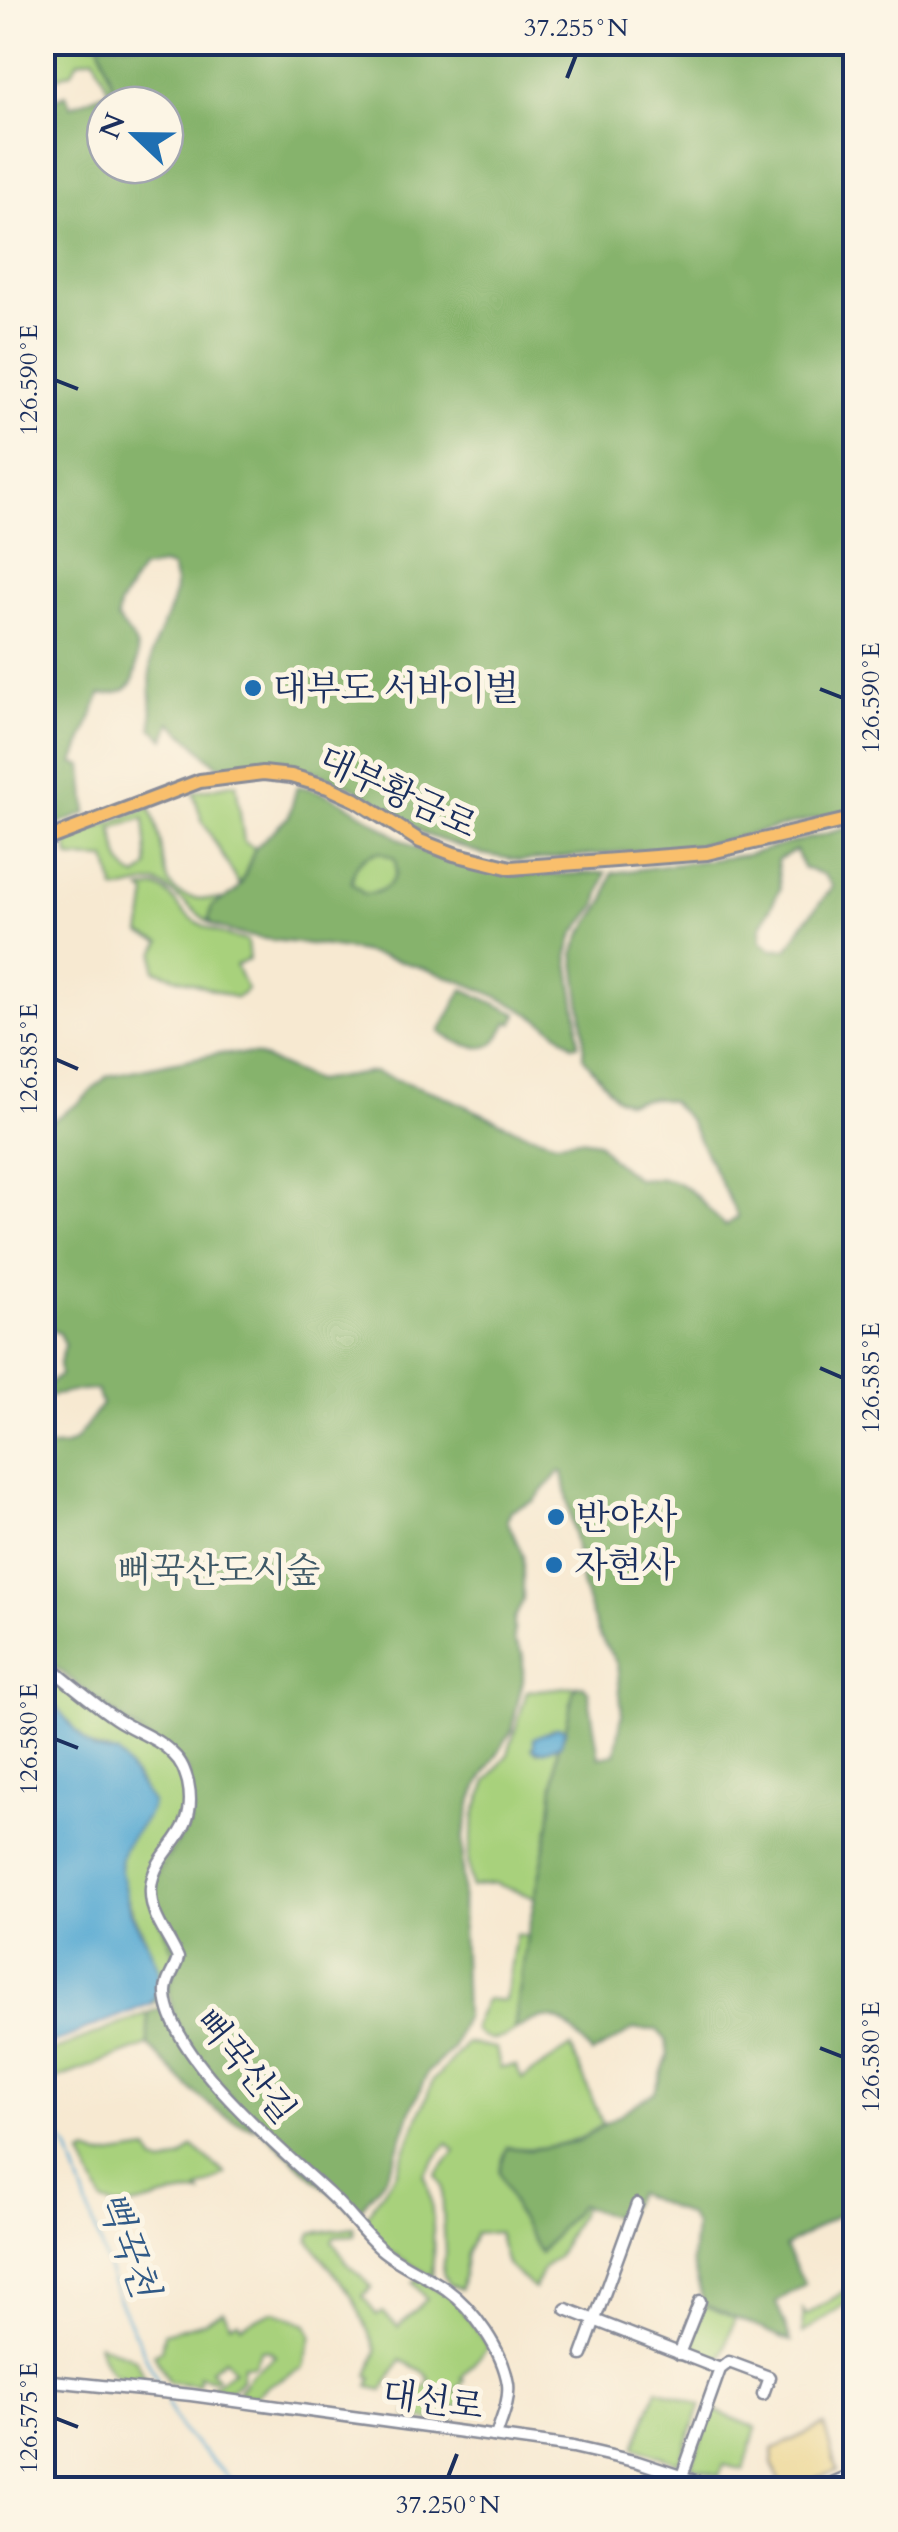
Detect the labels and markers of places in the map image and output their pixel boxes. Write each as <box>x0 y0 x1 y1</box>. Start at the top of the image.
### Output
place label: 대부도 서바이벌 <box>273 665 519 713</box>
marker: 대부도 서바이벌 <box>242 677 264 699</box>
place label: 반야사 <box>576 1494 678 1542</box>
marker: 반야사 <box>545 1506 567 1528</box>
place label: 자현사 <box>574 1542 676 1590</box>
marker: 자현사 <box>543 1554 565 1576</box>

